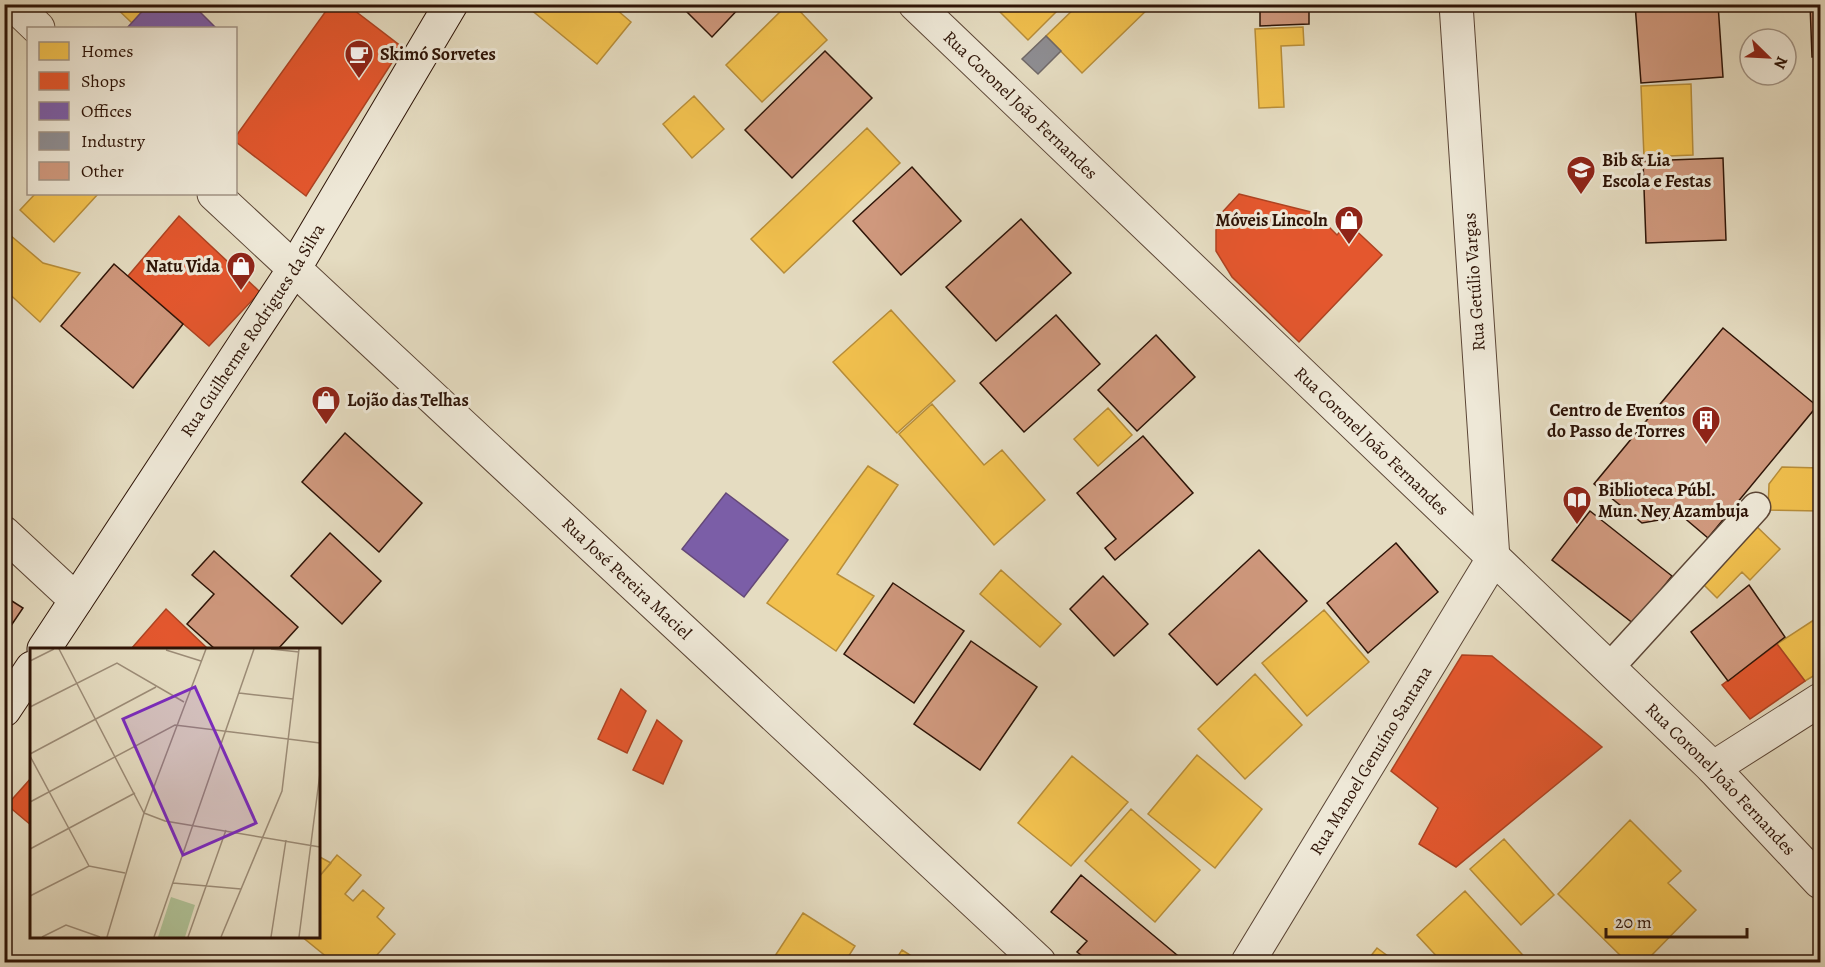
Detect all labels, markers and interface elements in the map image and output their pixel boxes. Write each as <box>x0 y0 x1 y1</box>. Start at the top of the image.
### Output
street label: Rua Coronel João Fernandes <box>938 25 1103 185</box>
legend <box>27 27 237 195</box>
north arrow <box>1738 27 1798 87</box>
cafe icon: Skimó Sorvetes <box>343 38 375 80</box>
text: Homes <box>81 39 133 63</box>
place label: Skimó Sorvetes <box>380 42 496 66</box>
text: N <box>1768 53 1793 73</box>
text: Shops <box>81 69 126 93</box>
text: Offices <box>81 99 132 123</box>
text: Industry <box>81 129 146 153</box>
place label: Bib & Lia Escola e Festas <box>1602 148 1711 193</box>
school or university icon: Bib & Lia Escola e Festas <box>1565 154 1597 196</box>
text: Other <box>81 159 124 183</box>
shop icon: Móveis Lincoln <box>1333 204 1365 246</box>
place label: Móveis Lincoln <box>1216 208 1328 232</box>
street label: Rua Getúlio Vargas <box>1457 212 1491 352</box>
street label: Rua Guilherme Rodrigues da Silva <box>175 218 331 442</box>
shop icon: Natu Vida <box>225 250 257 292</box>
place label: Natu Vida <box>146 254 220 278</box>
street label: Rua Coronel João Fernandes <box>1289 361 1454 521</box>
shop icon: Lojão das Telhas <box>310 384 342 426</box>
place label: Lojão das Telhas <box>347 388 469 412</box>
place label: Centro de Eventos do Passo de Torres <box>1547 398 1685 443</box>
building icon: Centro de Eventos do Passo de Torres <box>1690 404 1722 446</box>
place label: Biblioteca Públ. Mun. Ney Azambuja <box>1598 478 1749 523</box>
library icon: Biblioteca Públ. Mun. Ney Azambuja <box>1561 484 1593 526</box>
street label: Rua José Pereira Maciel <box>557 512 698 645</box>
inset map <box>30 648 320 937</box>
street label: Rua Manoel Genuíno Santana <box>1304 661 1438 859</box>
street label: Rua Coronel João Fernandes <box>1640 697 1801 861</box>
scale bar <box>1606 901 1747 939</box>
text: 20 m <box>1615 910 1652 934</box>

